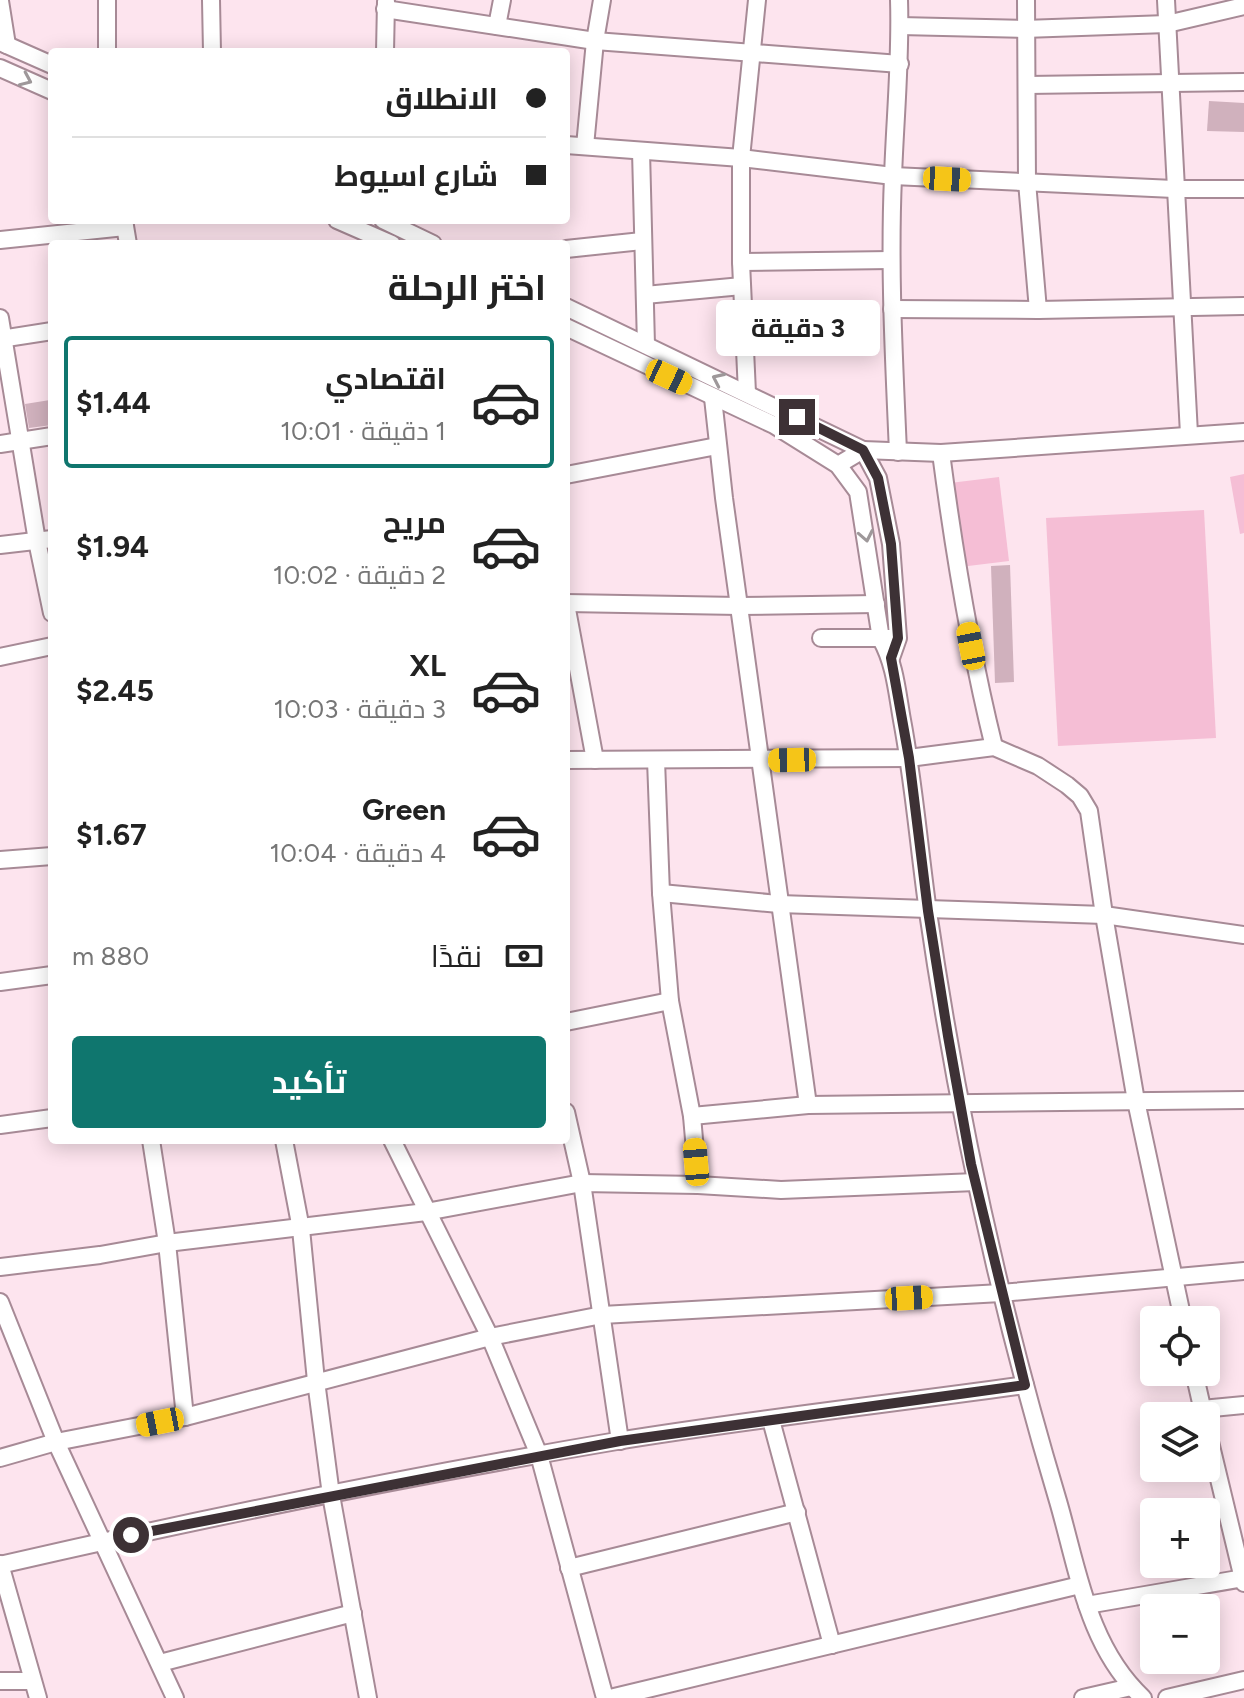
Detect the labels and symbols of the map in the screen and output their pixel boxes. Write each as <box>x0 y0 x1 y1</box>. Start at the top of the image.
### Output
one-way arrow <box>18 70 32 86</box>
car <box>922 166 972 192</box>
callout: 3 دقيقة <box>715 301 879 357</box>
car <box>642 356 696 398</box>
one-way arrow <box>711 373 726 389</box>
route end <box>779 399 815 435</box>
one-way arrow <box>857 529 874 542</box>
car <box>955 620 987 672</box>
car <box>768 748 816 772</box>
car <box>682 1137 710 1187</box>
car <box>884 1285 934 1311</box>
car <box>134 1406 186 1438</box>
route start <box>113 1517 149 1553</box>

